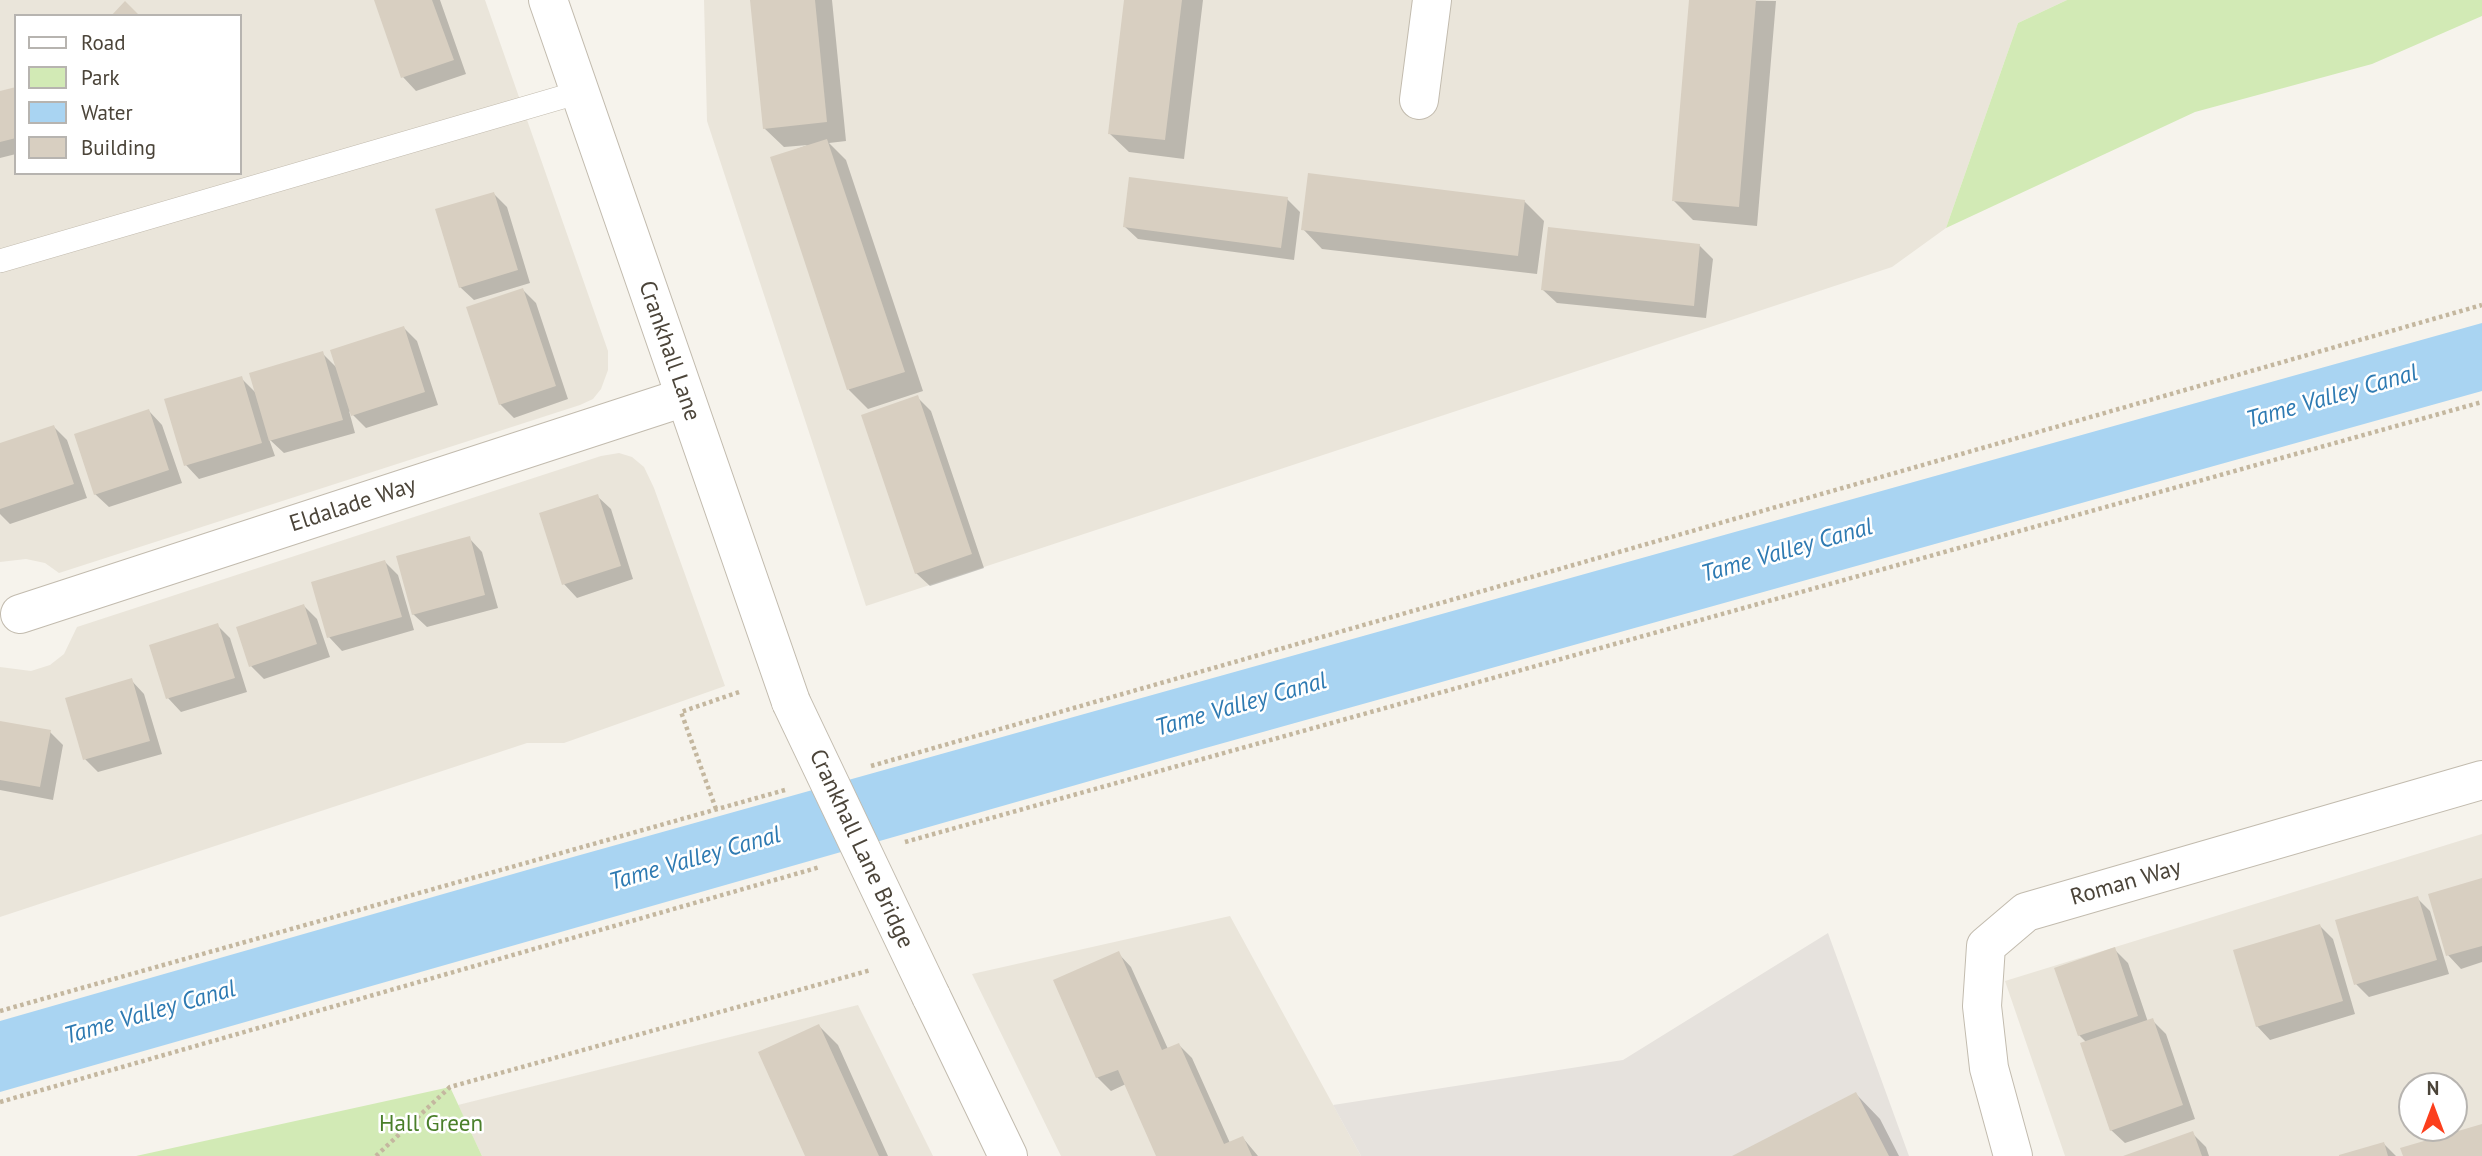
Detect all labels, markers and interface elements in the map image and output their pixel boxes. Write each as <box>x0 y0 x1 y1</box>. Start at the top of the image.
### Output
legend <box>14 14 242 175</box>
text: Road <box>81 29 125 56</box>
text: Park <box>81 64 120 91</box>
text: Water <box>81 99 133 126</box>
text: Building <box>81 134 156 161</box>
street label: Crankhall Lane <box>632 277 706 425</box>
water label: Tame Valley Canal <box>2243 359 2421 435</box>
street label: Eldalade Way <box>286 472 420 538</box>
water label: Tame Valley Canal <box>1698 513 1876 589</box>
water label: Tame Valley Canal <box>1152 667 1330 743</box>
street label: Crankhall Lane Bridge <box>803 745 919 953</box>
water label: Tame Valley Canal <box>606 821 784 897</box>
street label: Roman Way <box>2067 854 2185 912</box>
water label: Tame Valley Canal <box>61 975 239 1051</box>
north arrow <box>2398 1072 2468 1142</box>
text: N <box>2427 1076 2439 1100</box>
park label: Hall Green <box>379 1110 483 1138</box>

